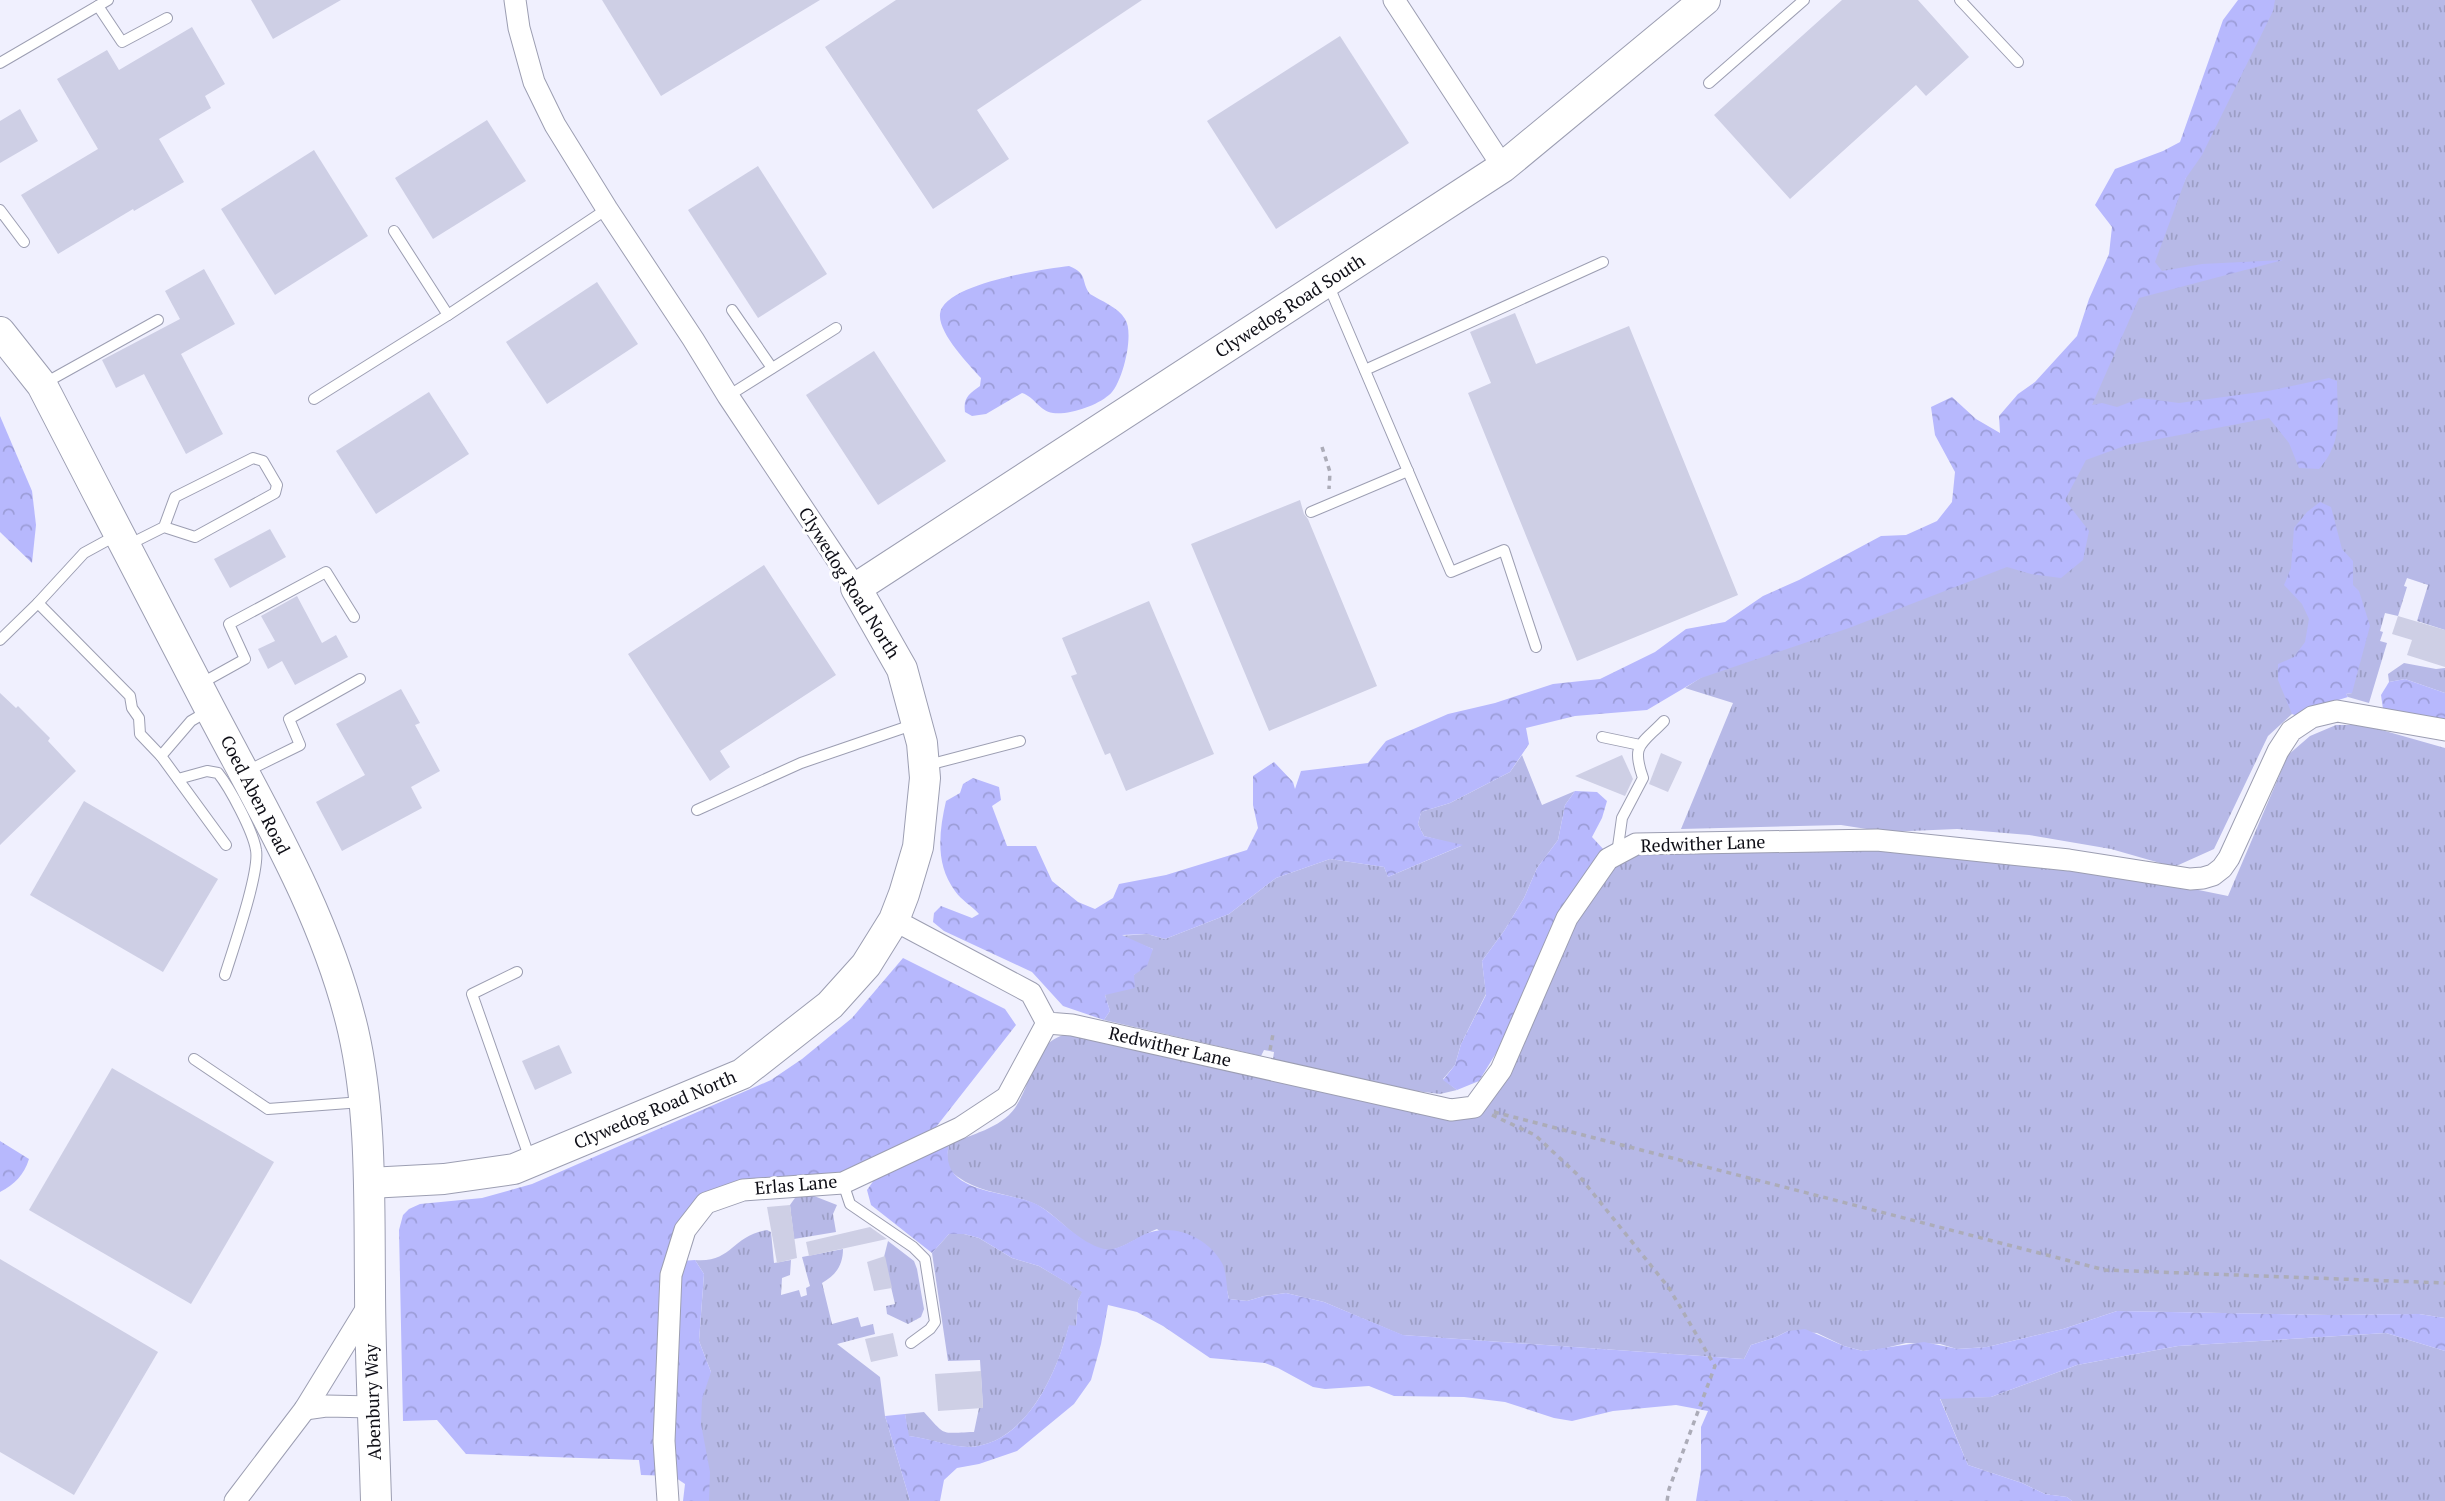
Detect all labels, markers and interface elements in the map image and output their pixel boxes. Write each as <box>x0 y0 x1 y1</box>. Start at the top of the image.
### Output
street label: Clywedog Road South <box>1210 247 1369 363</box>
street label: Clywedog Road North <box>794 502 906 663</box>
street label: Coed Aben Road <box>216 731 296 858</box>
street label: Redwither Lane <box>1640 829 1766 857</box>
street label: Redwither Lane <box>1107 1020 1234 1072</box>
street label: Clywedog Road North <box>570 1064 740 1154</box>
street label: Erlas Lane <box>754 1168 838 1200</box>
street label: Abenbury Way <box>358 1342 386 1461</box>

